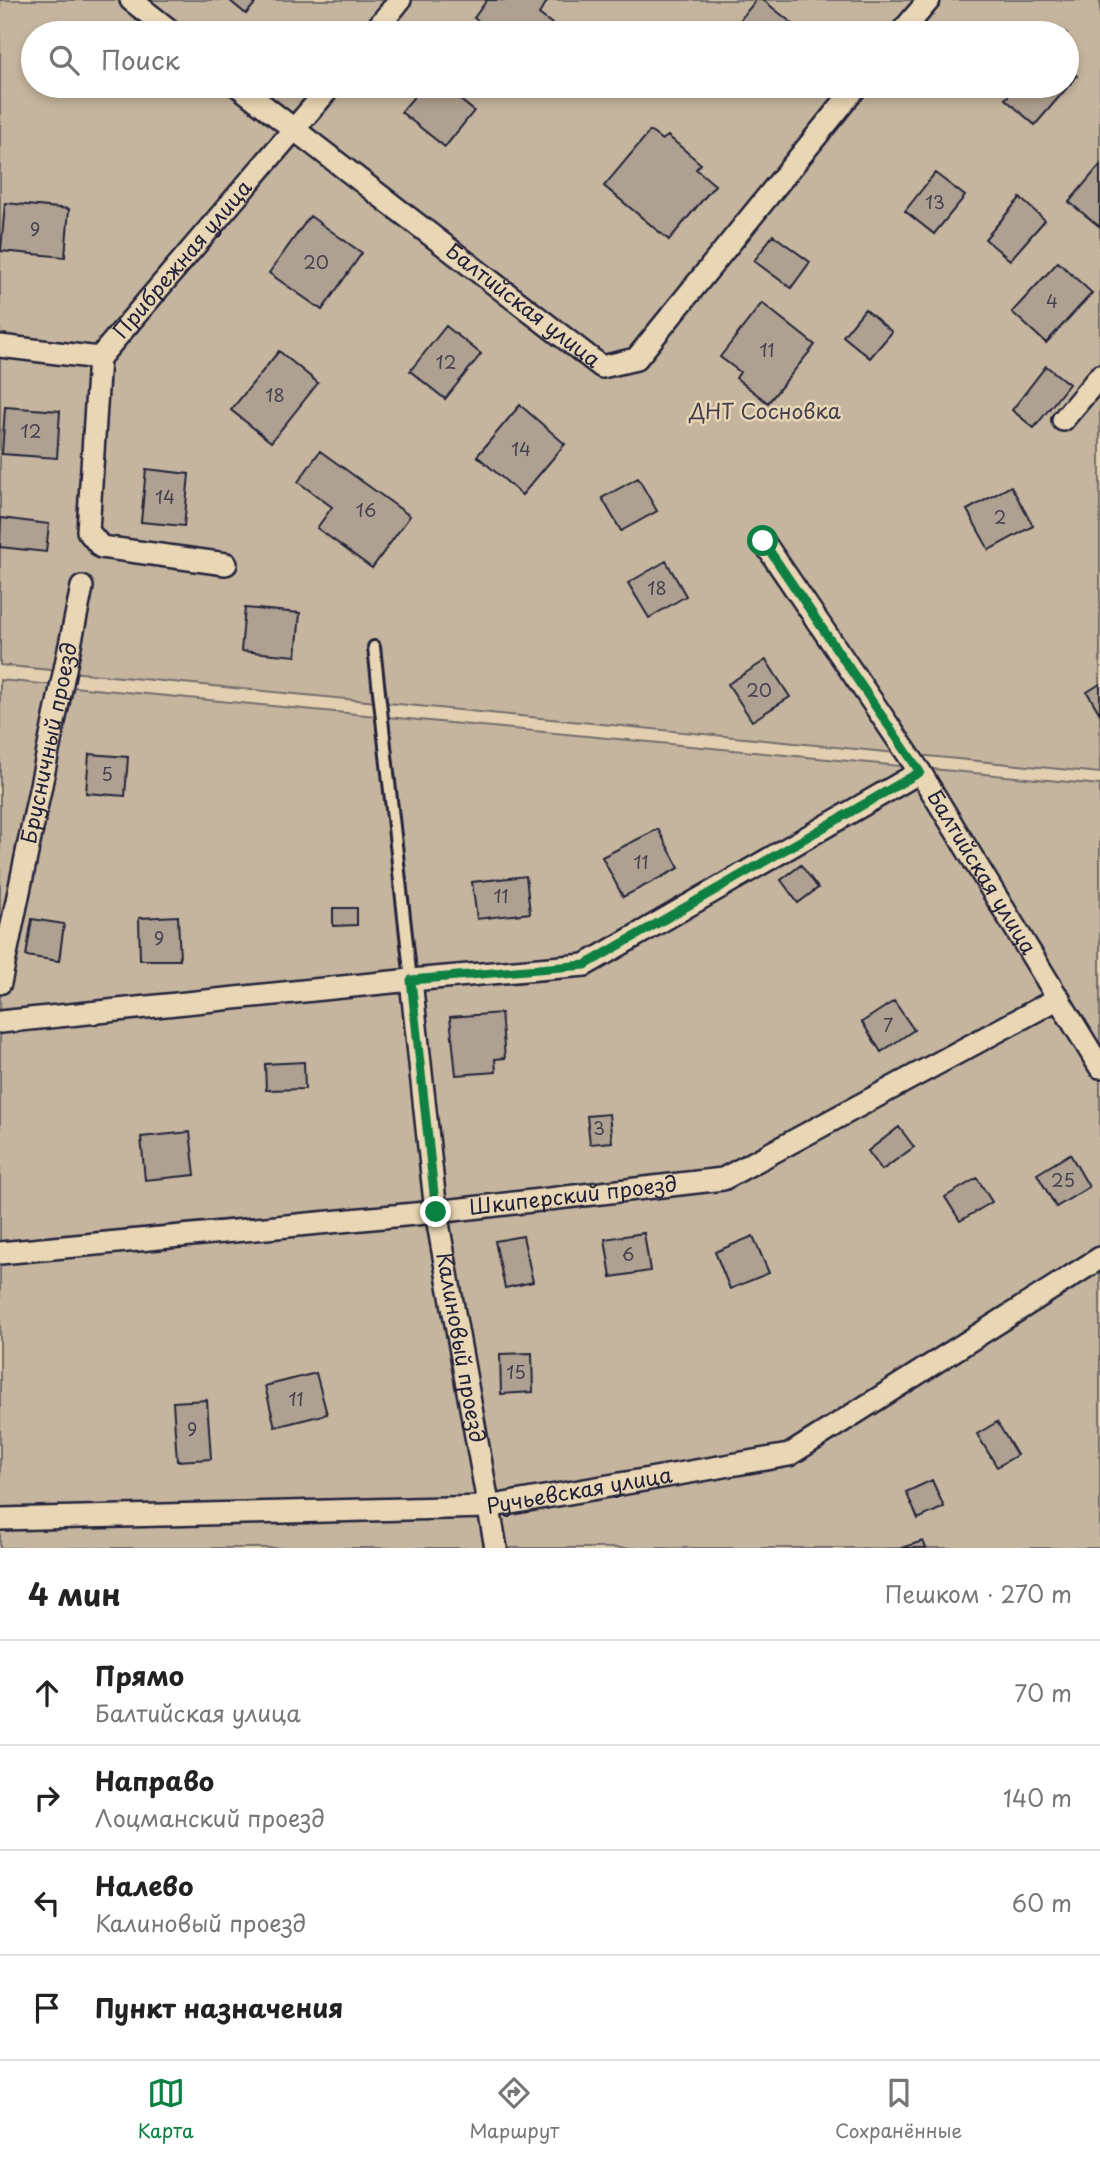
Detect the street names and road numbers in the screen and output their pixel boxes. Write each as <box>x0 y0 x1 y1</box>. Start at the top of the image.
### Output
street label: Прибрежная улица <box>104 171 259 345</box>
street label: Балтийская улица <box>440 234 609 375</box>
street label: Брусничный проезд <box>11 639 84 846</box>
street label: Балтийская улица <box>920 783 1046 961</box>
street label: Шкиперский проезд <box>467 1166 679 1222</box>
street label: Калиновый проезд <box>429 1249 495 1445</box>
street label: Ручьевская улица <box>484 1457 675 1521</box>

